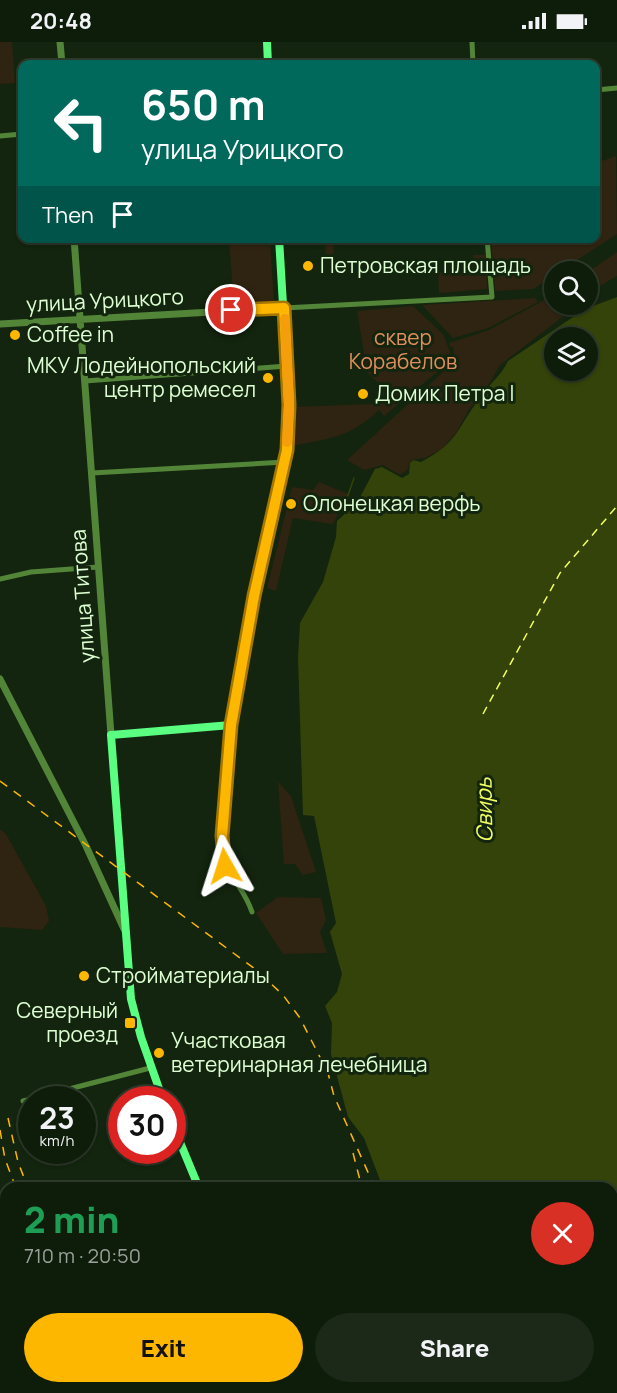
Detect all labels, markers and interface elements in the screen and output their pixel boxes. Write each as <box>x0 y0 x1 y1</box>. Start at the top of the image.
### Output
text: 20:48 <box>30 6 92 36</box>
text: 650 m <box>141 75 266 133</box>
icon: left <box>42 84 120 162</box>
text: улица Урицкого <box>141 130 344 167</box>
icon: arrive <box>106 198 139 231</box>
text: Then <box>42 200 94 230</box>
place label: Петровская площадь <box>320 251 531 279</box>
marker: Петровская площадь <box>301 259 315 273</box>
map controls <box>544 261 598 381</box>
button: search <box>544 261 598 315</box>
street label: улица Урицкого <box>25 282 184 318</box>
pin <box>205 284 256 335</box>
icon: arrive <box>214 293 247 326</box>
place label: Coffee in <box>27 320 114 348</box>
park label: сквер Корабелов <box>349 323 457 375</box>
button: layers <box>544 327 598 381</box>
marker: Coffee in <box>8 328 22 342</box>
place label: МКУ Лодейнопольский центр ремесел <box>27 351 256 403</box>
marker: МКУ Лодейнопольский центр ремесел <box>261 371 275 385</box>
place label: Домик Петра I <box>375 379 515 407</box>
marker: Домик Петра I <box>356 387 370 401</box>
place label: Олонецкая верфь <box>303 489 481 517</box>
marker: Олонецкая верфь <box>284 497 298 511</box>
street label: улица Титова <box>63 528 101 664</box>
water label: Свирь <box>468 776 500 843</box>
position arrow <box>193 834 257 898</box>
place label: Стройматериалы <box>96 961 270 989</box>
marker: Стройматериалы <box>77 969 91 983</box>
place label: Северный проезд <box>16 996 118 1048</box>
marker: Северный проезд <box>123 1016 137 1030</box>
place label: Участковая ветеринарная лечебница <box>171 1026 427 1078</box>
marker: Участковая ветеринарная лечебница <box>152 1046 166 1060</box>
speed limit sign: 30 <box>108 1086 186 1164</box>
text: 23 <box>39 1097 75 1138</box>
text: km/h <box>40 1130 74 1151</box>
text: 2 min <box>24 1195 119 1244</box>
button: close <box>531 1202 594 1265</box>
text: 710 m · 20:50 <box>24 1242 141 1269</box>
button: Exit <box>24 1313 303 1382</box>
button: Share <box>315 1313 594 1382</box>

